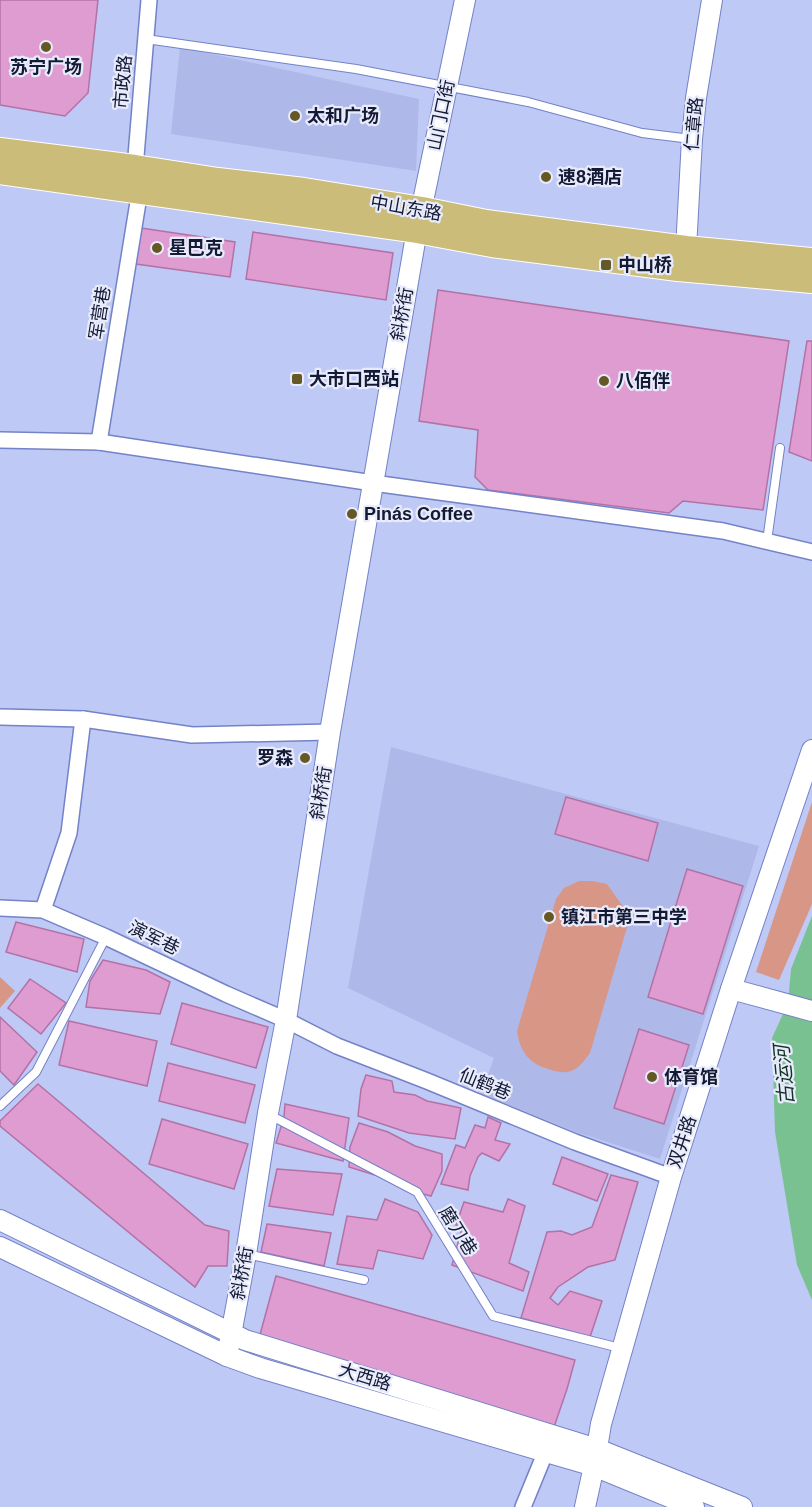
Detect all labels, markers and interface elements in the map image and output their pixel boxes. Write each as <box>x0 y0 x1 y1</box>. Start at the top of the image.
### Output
marker: 苏宁广场 <box>39 40 53 54</box>
street label: 市政路 <box>111 54 135 110</box>
place label: 苏宁广场 <box>10 57 82 77</box>
street label: 山门口街 <box>424 78 458 152</box>
street label: 仁章路 <box>682 96 706 152</box>
place label: 太和广场 <box>307 106 379 126</box>
marker: 太和广场 <box>288 109 302 123</box>
place label: 速8酒店 <box>558 167 622 187</box>
marker: 速8酒店 <box>539 170 553 184</box>
street label: 中山东路 <box>369 192 443 224</box>
place label: 星巴克 <box>169 238 223 258</box>
marker: 星巴克 <box>150 241 164 255</box>
place label: 中山桥 <box>618 255 672 275</box>
marker: 中山桥 <box>599 258 613 272</box>
street label: 军营巷 <box>86 285 114 341</box>
street label: 斜桥街 <box>387 286 417 342</box>
place label: 大市口西站 <box>309 369 399 389</box>
place label: 八佰伴 <box>616 371 670 391</box>
marker: 大市口西站 <box>290 372 304 386</box>
marker: 八佰伴 <box>597 374 611 388</box>
place label: Pinás Coffee <box>364 504 473 524</box>
marker: Pinás Coffee <box>345 507 359 521</box>
place label: 罗森 <box>257 748 293 768</box>
marker: 罗森 <box>298 751 312 765</box>
street label: 斜桥街 <box>307 765 335 821</box>
place label: 镇江市第三中学 <box>561 907 687 927</box>
marker: 镇江市第三中学 <box>542 910 556 924</box>
street label: 演军巷 <box>125 917 183 959</box>
water label: 古运河 <box>770 1040 798 1106</box>
street label: 仙鹤巷 <box>456 1065 514 1103</box>
place label: 体育馆 <box>664 1067 718 1087</box>
marker: 体育馆 <box>645 1070 659 1084</box>
street label: 双井路 <box>664 1113 700 1171</box>
street label: 磨刀巷 <box>435 1203 481 1259</box>
street label: 斜桥街 <box>227 1245 257 1301</box>
street label: 大西路 <box>336 1360 394 1394</box>

